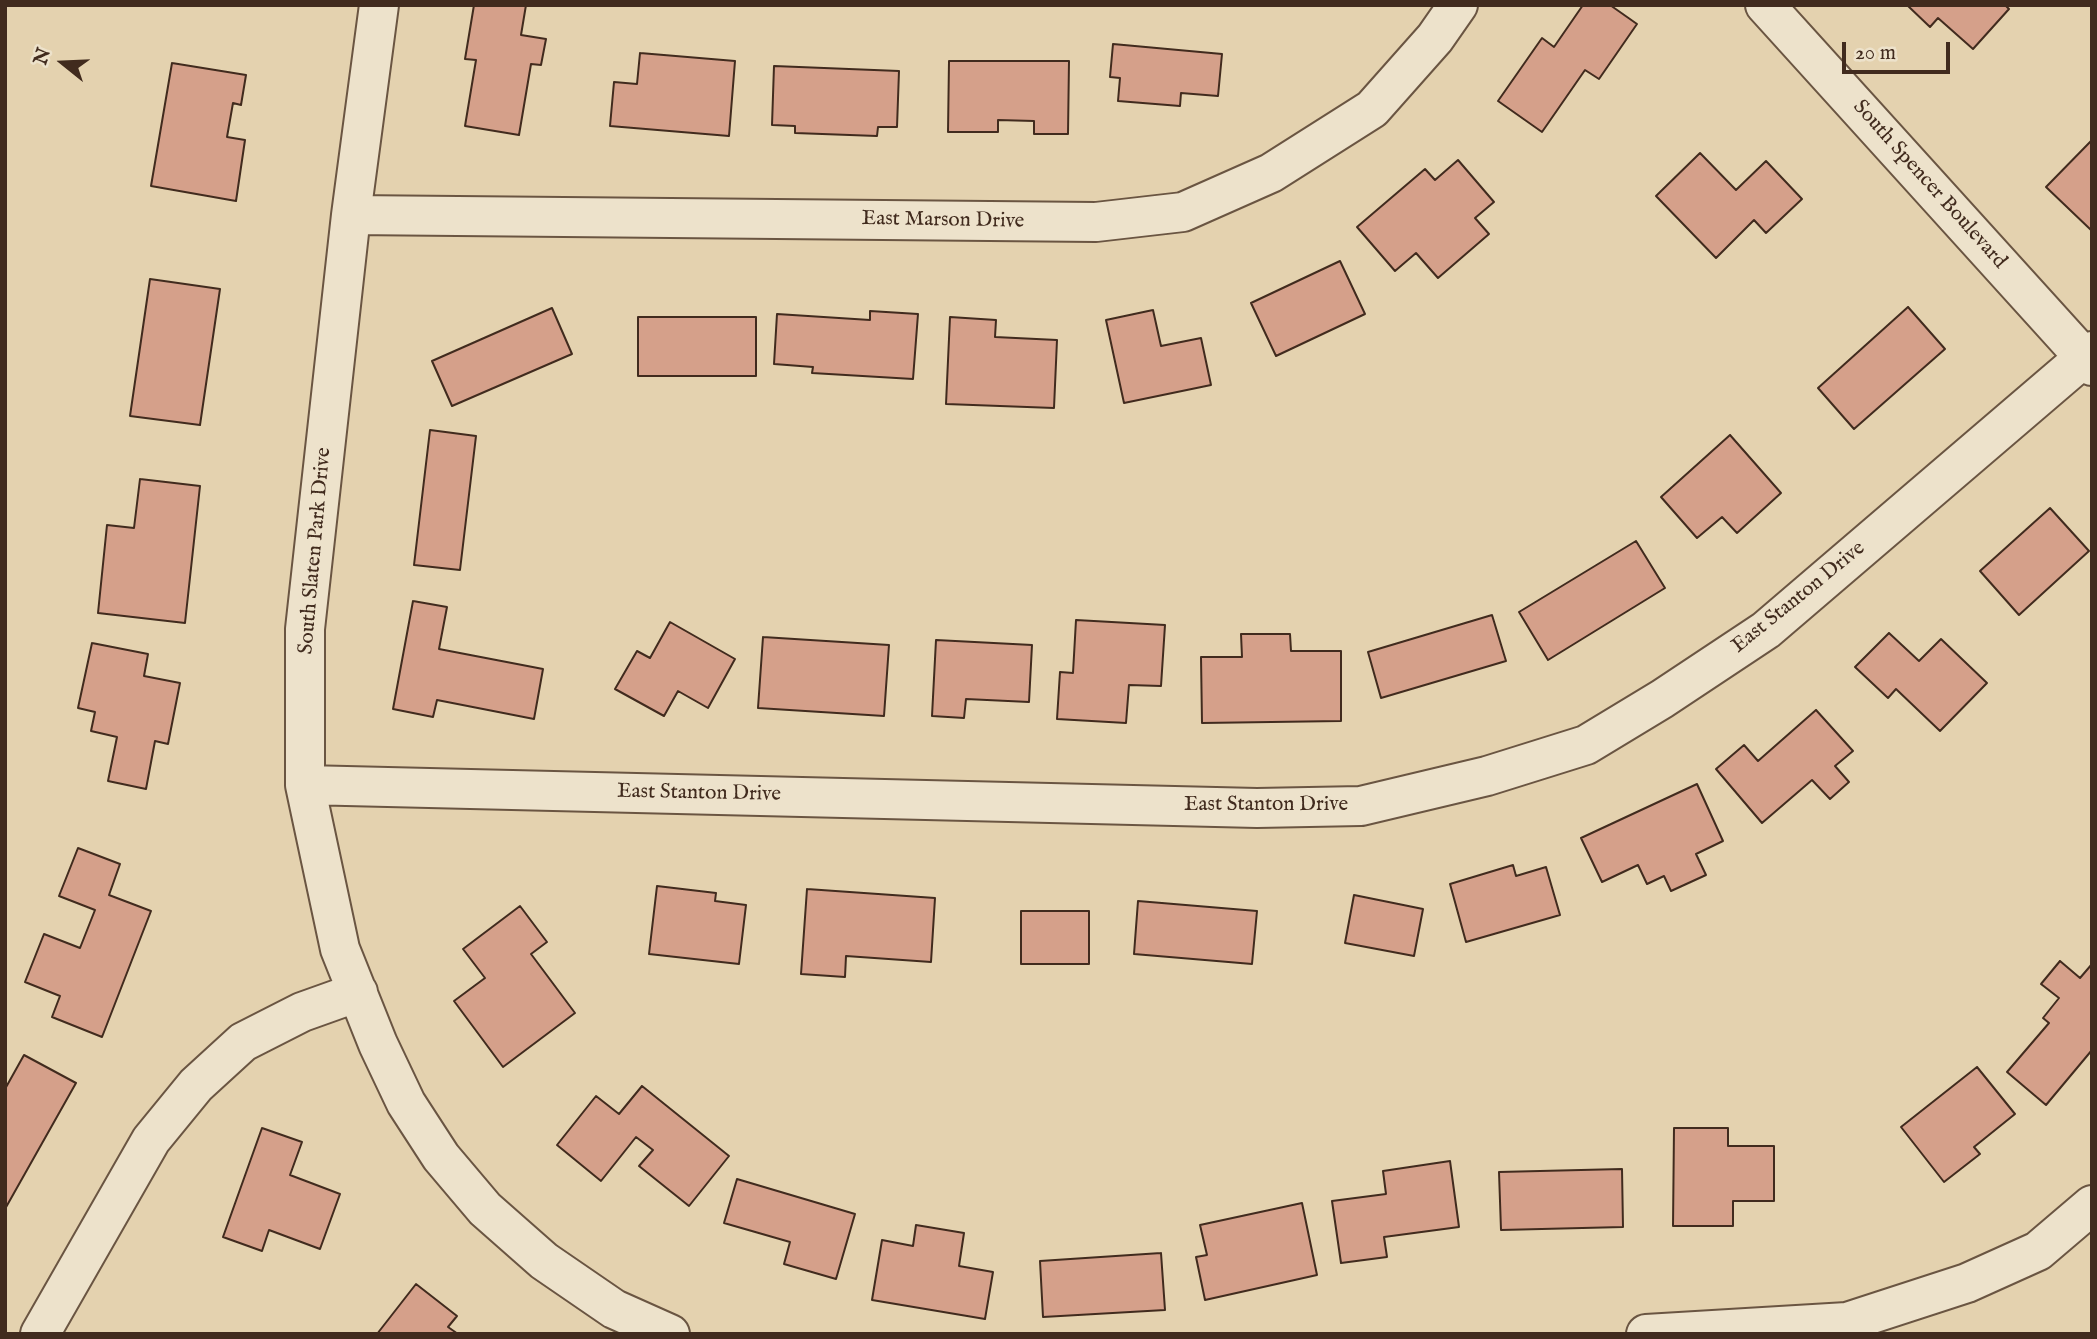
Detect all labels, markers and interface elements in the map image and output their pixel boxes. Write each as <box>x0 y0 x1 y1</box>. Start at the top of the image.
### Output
north arrow <box>28 28 98 98</box>
scale bar <box>1845 28 1954 72</box>
text: 20 m <box>1855 40 1896 67</box>
text: N <box>29 45 57 68</box>
street label: South Spencer Boulevard <box>1847 95 2011 275</box>
street label: East Marson Drive <box>861 207 1025 235</box>
street label: South Slaten Park Drive <box>294 447 338 655</box>
street label: East Stanton Drive <box>1727 537 1871 659</box>
street label: East Stanton Drive <box>617 780 781 808</box>
street label: East Stanton Drive <box>1184 793 1348 819</box>

